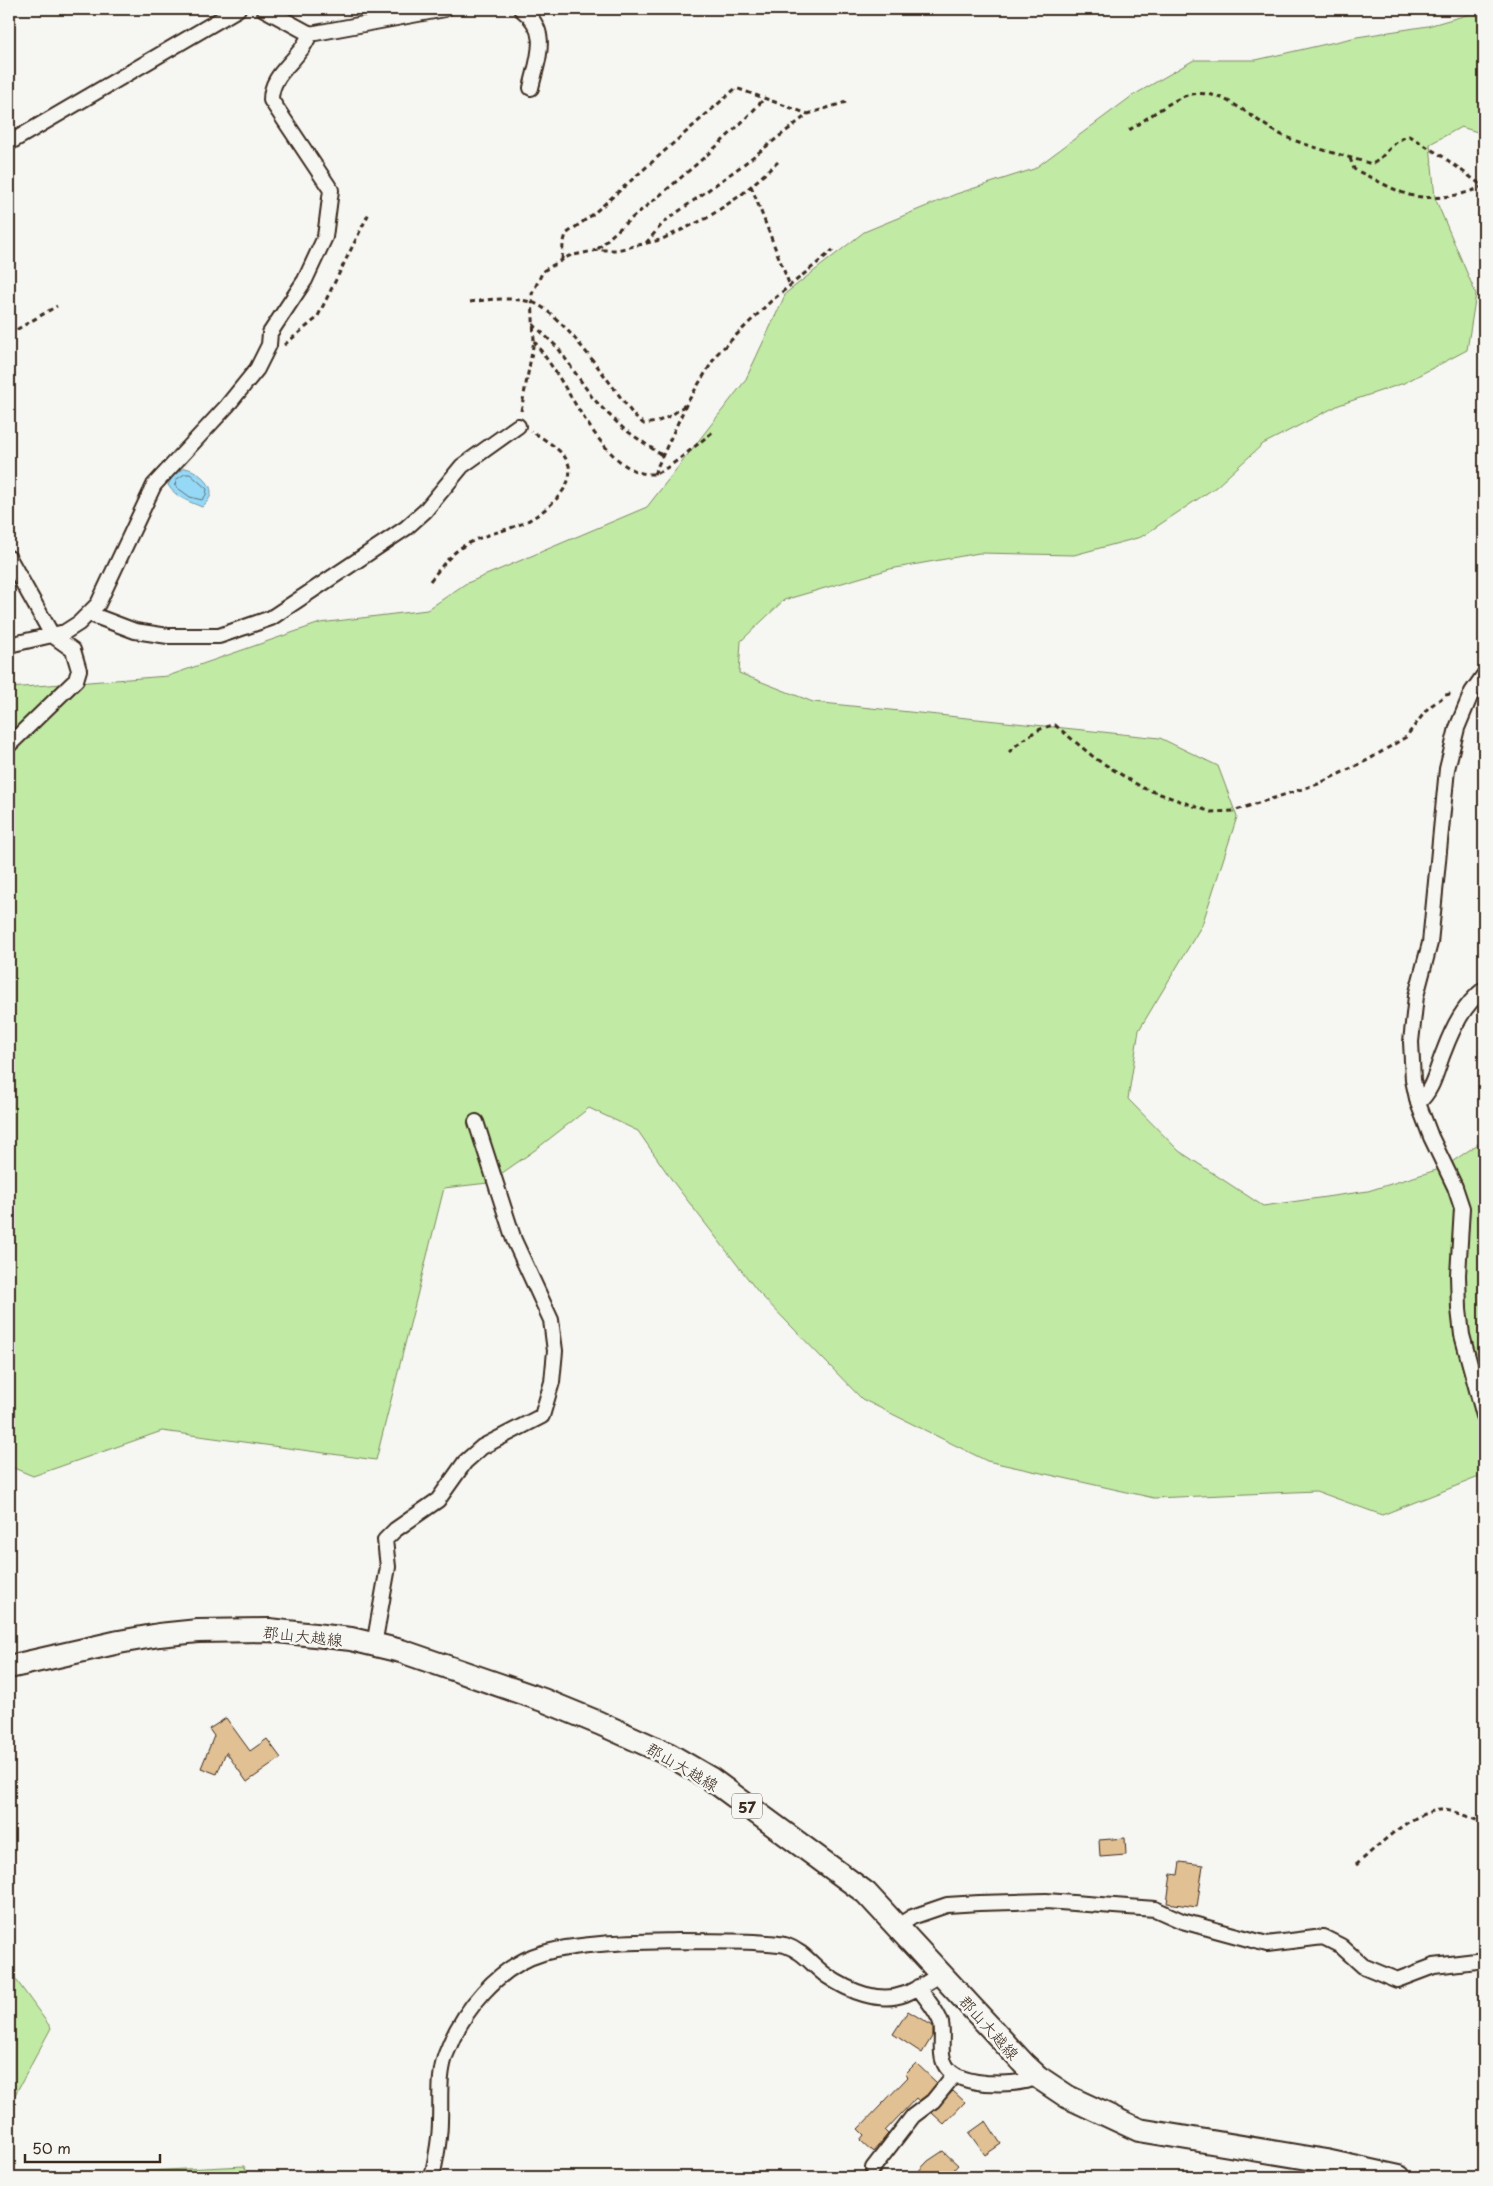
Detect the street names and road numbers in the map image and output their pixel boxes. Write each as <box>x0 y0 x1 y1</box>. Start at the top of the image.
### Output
street label: 郡山大越線 <box>262 1619 344 1651</box>
street label: 郡山大越線 <box>642 1736 724 1796</box>
road number: 57 <box>732 1794 762 1818</box>
street label: 郡山大越線 <box>954 1989 1026 2065</box>

